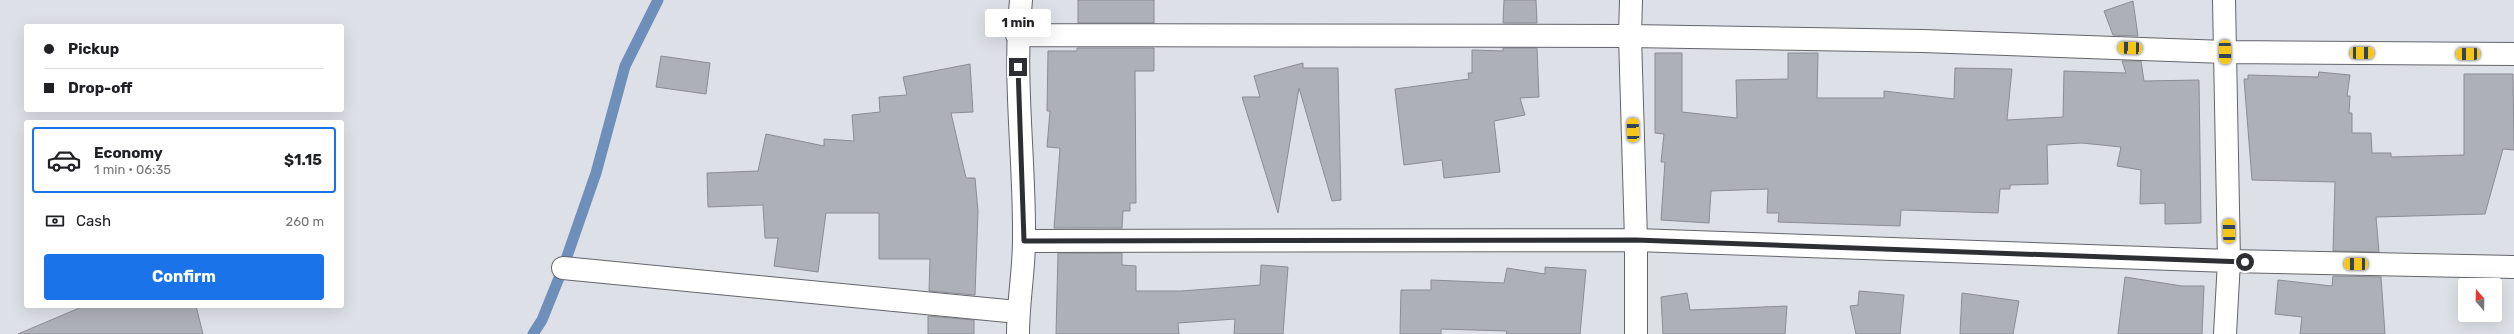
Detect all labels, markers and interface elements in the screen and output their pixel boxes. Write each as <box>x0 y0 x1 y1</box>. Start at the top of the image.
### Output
callout: 1 min <box>985 9 1051 37</box>
text: 1 min <box>1001 15 1035 30</box>
text: Pickup <box>68 40 119 58</box>
car <box>2219 40 2231 64</box>
car <box>2118 42 2142 54</box>
car <box>2350 47 2374 59</box>
car <box>2456 48 2480 60</box>
route end <box>1009 58 1027 76</box>
text: Drop-off <box>68 79 132 97</box>
car <box>1627 118 1639 142</box>
icon: car <box>46 142 82 178</box>
text: Economy <box>94 144 163 162</box>
text: $1.15 <box>284 151 322 169</box>
text: 1 min · 06:35 <box>94 162 171 177</box>
icon: cash <box>44 210 66 232</box>
text: Cash <box>76 212 111 230</box>
text: 260 m <box>286 214 324 229</box>
car <box>2223 219 2235 243</box>
route start <box>2236 253 2254 271</box>
button: Confirm <box>44 254 324 300</box>
car <box>2344 258 2368 270</box>
north arrow <box>2458 278 2502 322</box>
map controls <box>2458 278 2502 322</box>

